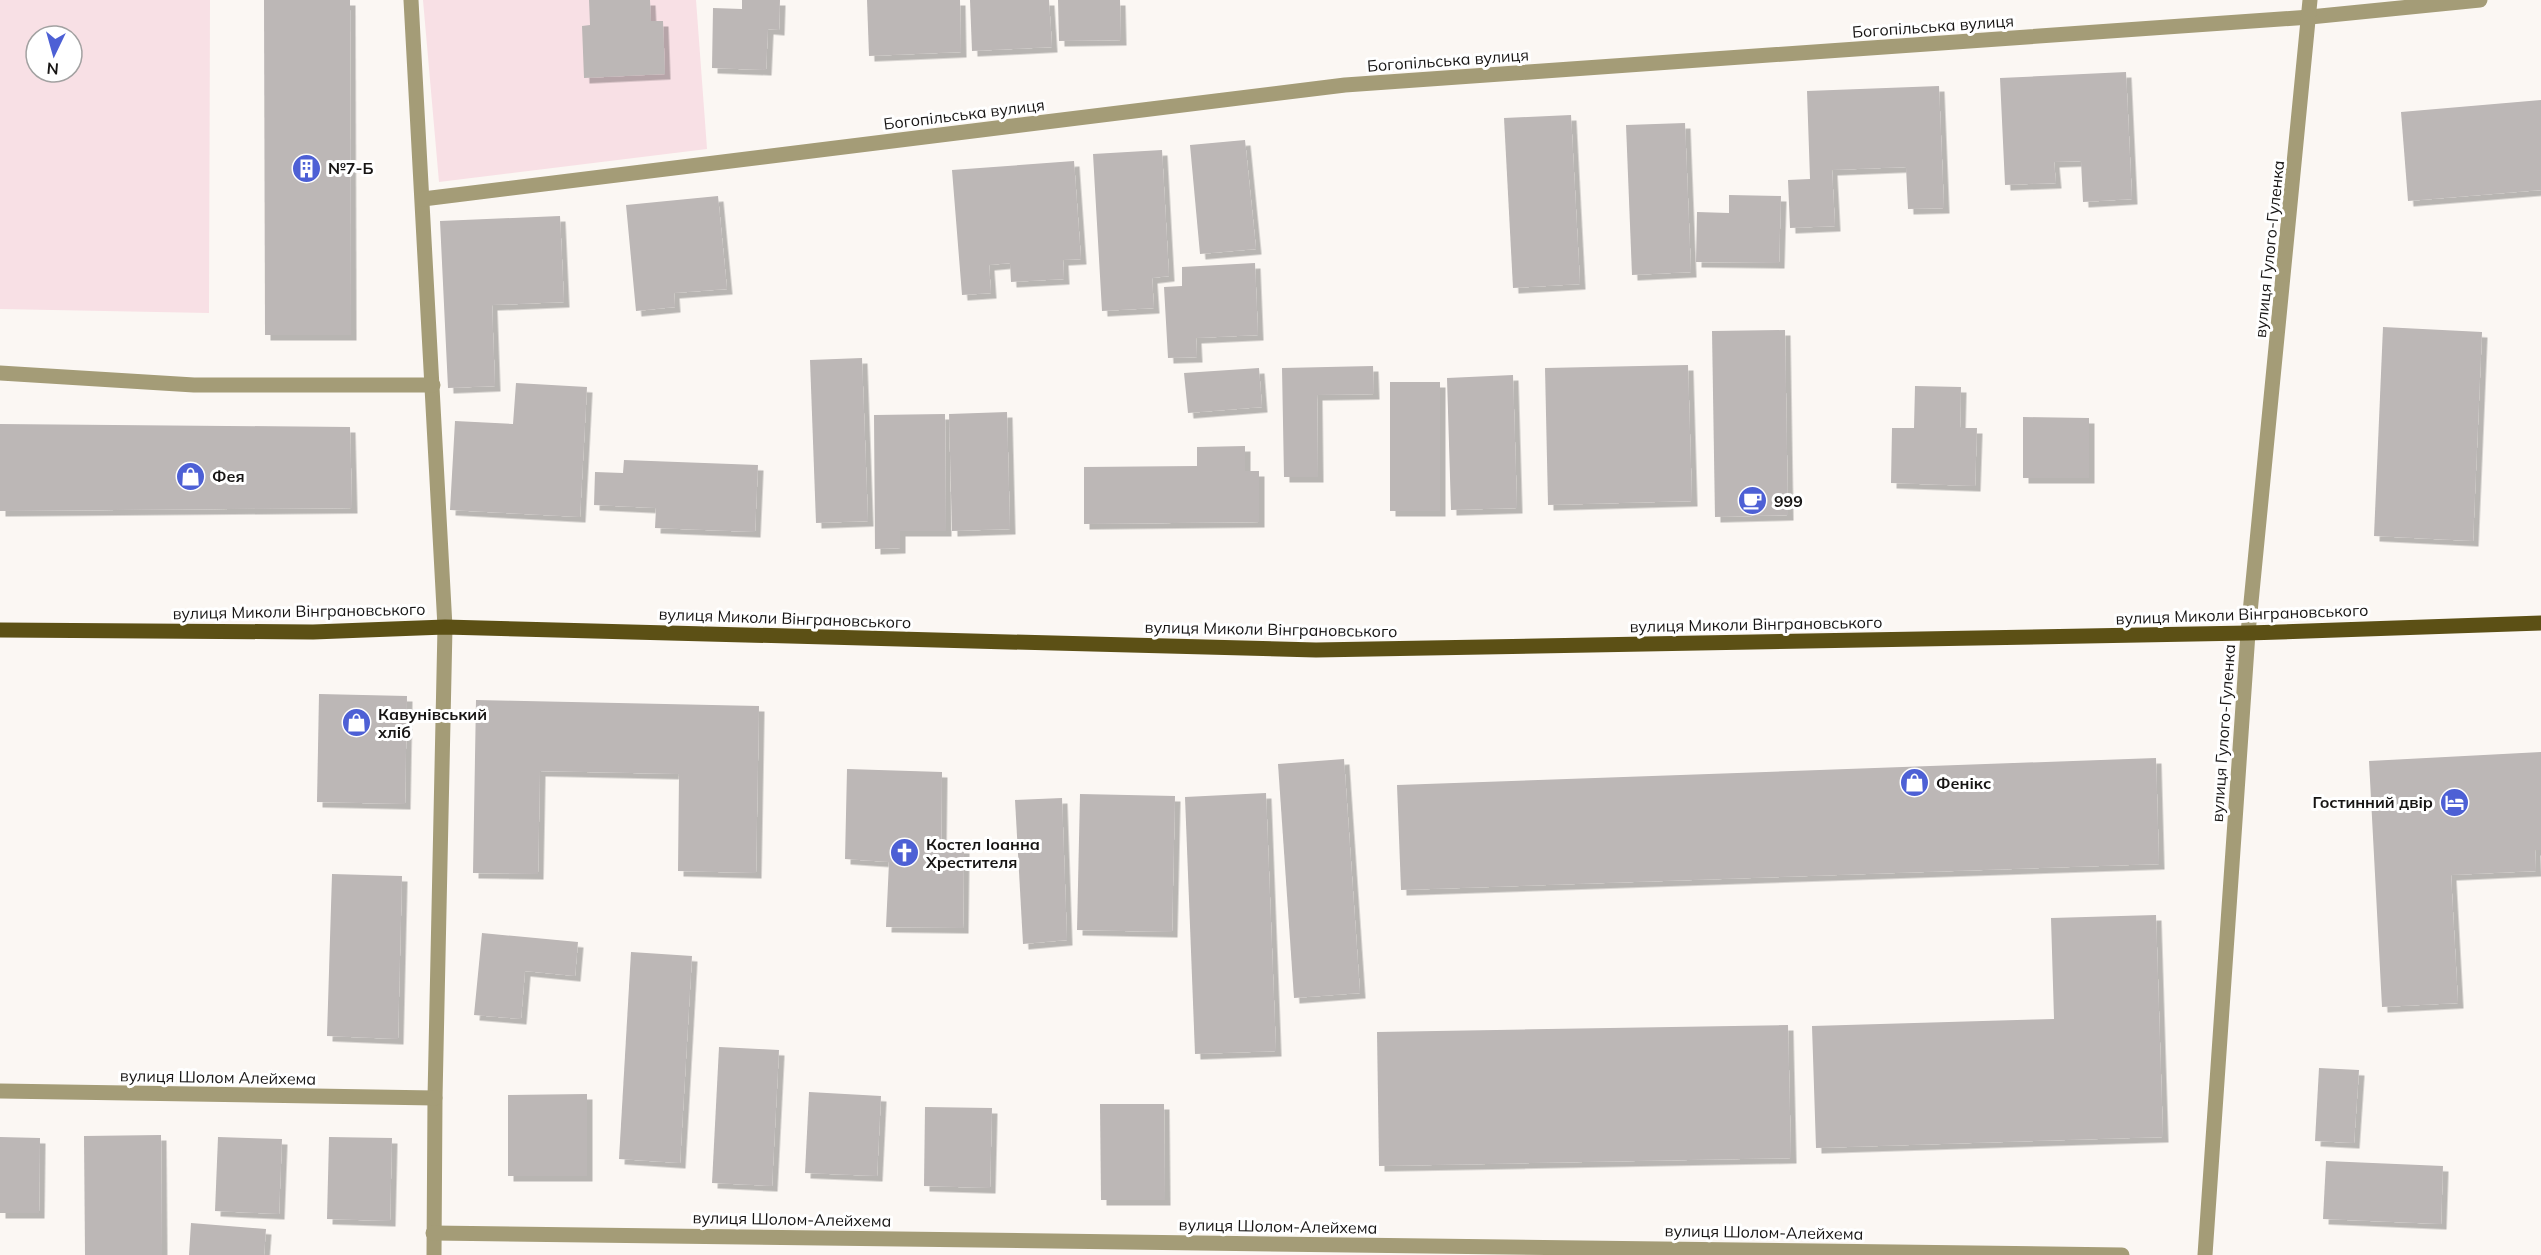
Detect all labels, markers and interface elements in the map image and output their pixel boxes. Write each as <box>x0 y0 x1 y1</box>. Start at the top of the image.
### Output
street label: Богопільська вулиця <box>1851 10 2015 42</box>
north arrow <box>24 24 84 84</box>
street label: Богопільська вулиця <box>1366 44 1530 76</box>
text: N <box>46 58 60 79</box>
street label: Богопільська вулиця <box>882 94 1046 134</box>
building icon: №7-Б <box>291 152 323 184</box>
place label: №7-Б <box>328 158 374 178</box>
street label: вулиця Гулого-Гуленка <box>2250 159 2288 339</box>
shop icon: Фея <box>175 460 207 492</box>
place label: Фея <box>212 466 245 486</box>
cafe icon: 999 <box>1737 485 1769 517</box>
place label: 999 <box>1774 491 1803 511</box>
street label: вулиця Миколи Вінграновського <box>172 599 426 623</box>
street label: вулиця Миколи Вінграновського <box>2115 600 2369 628</box>
street label: вулиця Миколи Вінграновського <box>658 604 912 632</box>
street label: вулиця Миколи Вінграновського <box>1629 612 1883 636</box>
street label: вулиця Миколи Вінграновського <box>1144 617 1398 641</box>
street label: вулиця Гулого-Гуленка <box>2207 643 2239 823</box>
place label: Кавунівський хліб <box>377 704 487 742</box>
shop icon: Кавунівський хліб <box>341 707 373 739</box>
shop icon: Фенікс <box>1899 767 1931 799</box>
place label: Фенікс <box>1936 773 1991 793</box>
hotel icon: Гостинний двір <box>2438 786 2470 818</box>
place label: Гостинний двір <box>2312 792 2433 812</box>
place label: Костел Іоанна Хрестителя <box>925 834 1040 872</box>
church icon: Костел Іоанна Хрестителя <box>889 837 921 869</box>
street label: вулиця Шолом Алейхема <box>120 1065 316 1089</box>
street label: вулиця Шолом-Алейхема <box>692 1207 892 1231</box>
street label: вулиця Шолом-Алейхема <box>1178 1214 1378 1238</box>
street label: вулиця Шолом-Алейхема <box>1664 1220 1864 1244</box>

